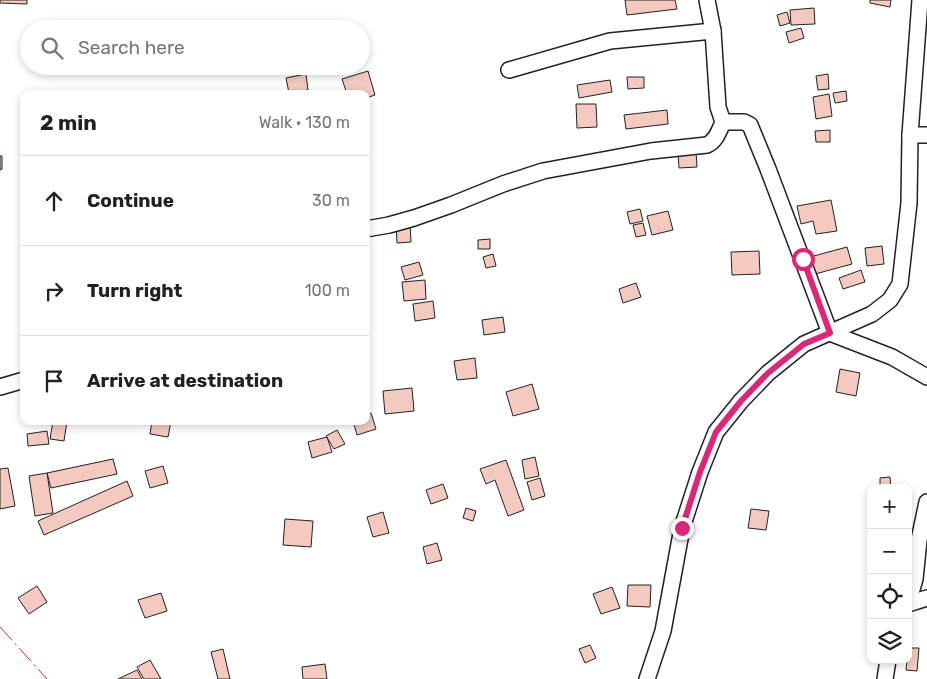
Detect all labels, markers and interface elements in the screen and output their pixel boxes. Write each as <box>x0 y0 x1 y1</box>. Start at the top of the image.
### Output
search box <box>20 20 370 75</box>
icon: search <box>38 34 66 62</box>
text: Search here <box>78 36 185 59</box>
text: 2 min <box>40 110 97 135</box>
text: Walk · 130 m <box>259 113 350 132</box>
icon: ahead <box>40 187 68 215</box>
text: Continue <box>87 189 174 212</box>
text: 30 m <box>312 191 350 210</box>
route start <box>792 248 815 271</box>
icon: right <box>40 277 68 305</box>
text: Turn right <box>87 279 182 302</box>
text: 100 m <box>305 281 350 300</box>
icon: arrive <box>40 367 68 395</box>
text: Arrive at destination <box>87 369 283 392</box>
map controls <box>867 484 912 664</box>
button: + <box>867 484 912 529</box>
route end <box>671 517 694 540</box>
button: − <box>867 529 912 574</box>
button: locate <box>867 574 912 619</box>
button: layers <box>867 619 912 664</box>

